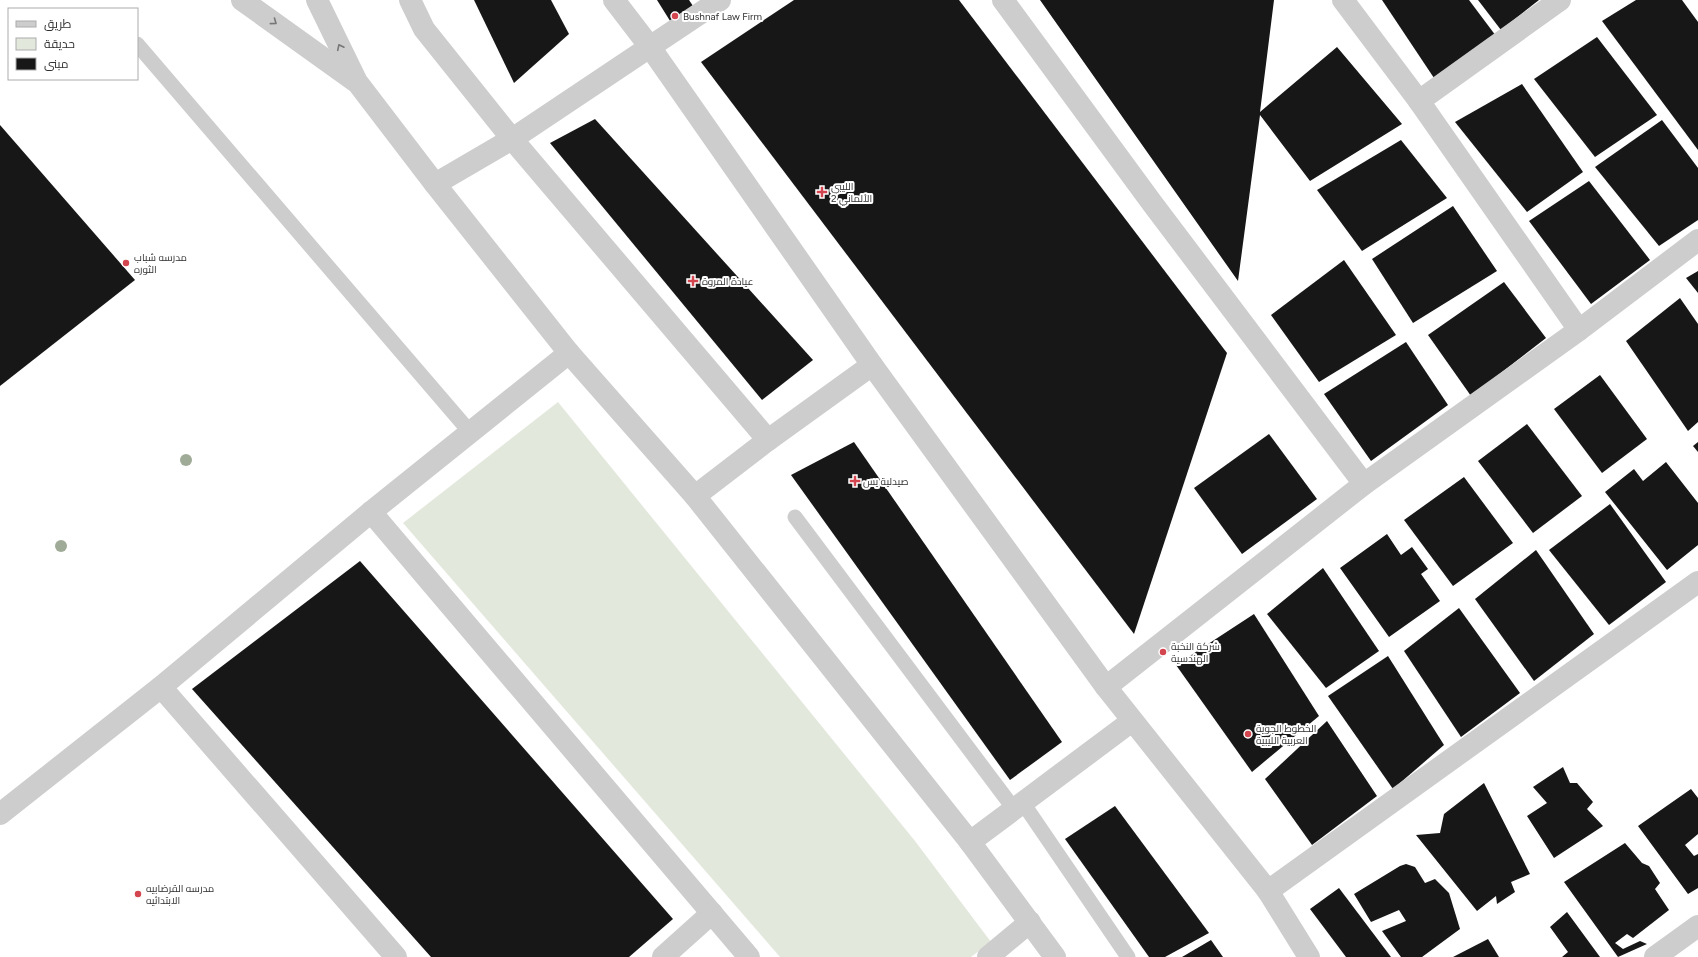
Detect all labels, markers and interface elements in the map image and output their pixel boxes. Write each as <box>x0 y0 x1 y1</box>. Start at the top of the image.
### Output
legend <box>8 8 138 80</box>
place label: Bushnaf Law Firm <box>683 10 762 23</box>
marker: Bushnaf Law Firm <box>670 11 680 21</box>
text: طريق <box>44 17 72 31</box>
one-way arrow <box>270 17 277 24</box>
text: حديقة <box>44 37 75 51</box>
one-way arrow <box>337 44 345 52</box>
text: مبنى <box>44 57 69 71</box>
place label: الليبي الألماني 2 <box>831 180 872 206</box>
marker: الليبي الألماني 2 <box>816 186 828 198</box>
place label: مدرسه شباب الثوره <box>134 251 187 276</box>
marker: مدرسه شباب الثوره <box>121 258 131 268</box>
marker: عيادة المروة <box>687 275 699 287</box>
place label: عيادة المروة <box>702 275 754 288</box>
place label: صيدلية يس <box>863 475 909 488</box>
marker: صيدلية يس <box>850 476 860 486</box>
place label: شركة النخبة الهندسية <box>1171 640 1220 665</box>
marker: شركة النخبة الهندسية <box>1158 647 1168 657</box>
place label: الخطوط الجوية العربية الليبية <box>1256 722 1317 747</box>
marker: الخطوط الجوية العربية الليبية <box>1243 729 1253 739</box>
place label: مدرسه القرضابيه الابتدائيه <box>146 882 214 907</box>
marker: مدرسه القرضابيه الابتدائيه <box>133 889 143 899</box>

